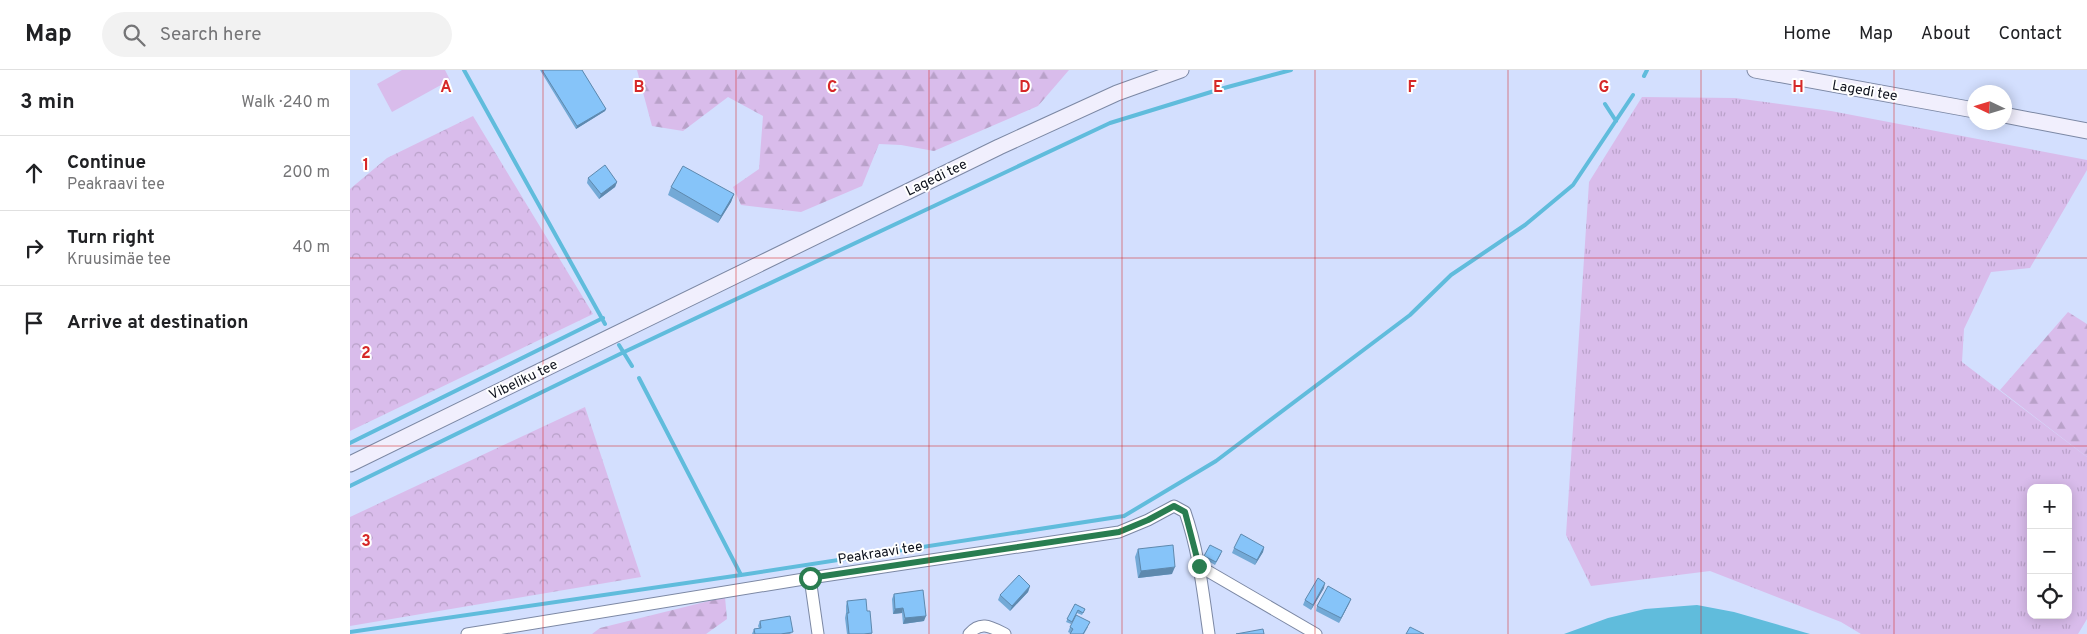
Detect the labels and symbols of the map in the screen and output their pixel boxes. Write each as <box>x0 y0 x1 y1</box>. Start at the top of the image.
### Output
street label: Lagedi tee <box>1831 77 1899 106</box>
text: A <box>440 78 452 98</box>
text: B <box>633 78 645 98</box>
text: C <box>827 78 837 98</box>
text: D <box>1019 78 1031 98</box>
text: E <box>1213 78 1223 98</box>
text: F <box>1407 78 1417 98</box>
text: G <box>1599 78 1609 98</box>
text: H <box>1792 78 1804 98</box>
north arrow <box>1967 85 2012 130</box>
text: 1 <box>363 156 369 176</box>
street label: Lagedi tee <box>903 156 970 200</box>
text: 2 <box>361 344 371 364</box>
street label: Vibeliku tee <box>486 356 561 404</box>
text: 3 <box>361 532 371 552</box>
street label: Peakraavi tee <box>837 538 924 569</box>
route end <box>1188 555 1211 578</box>
route start <box>799 567 822 590</box>

